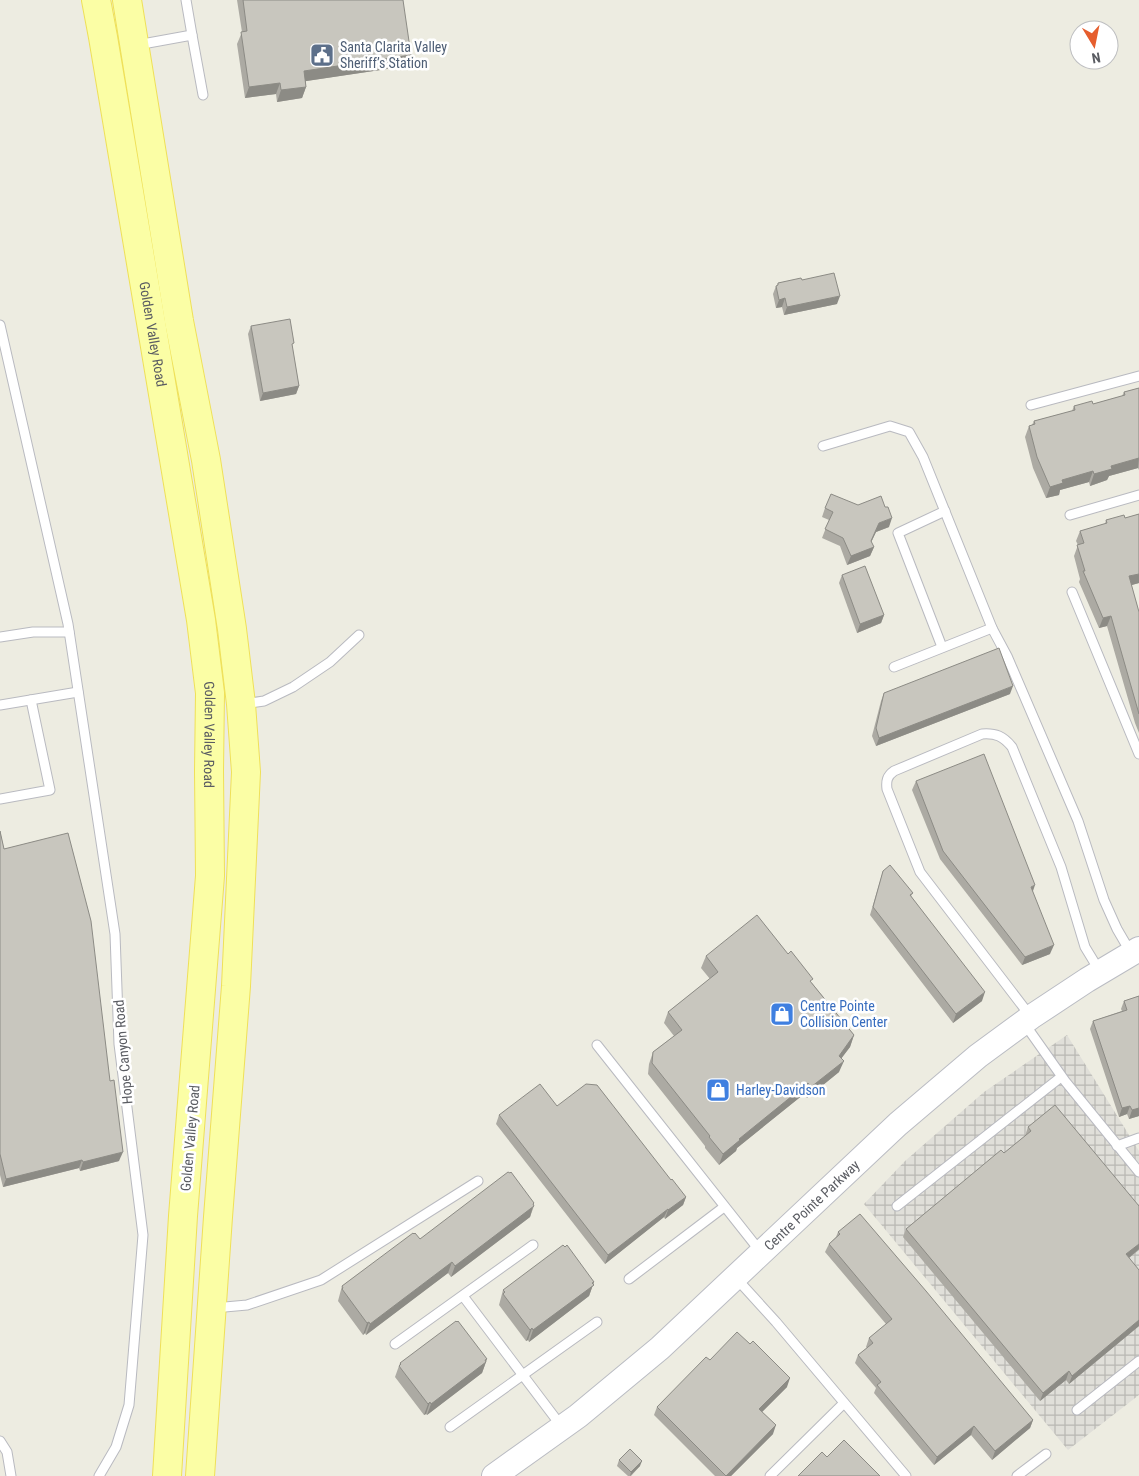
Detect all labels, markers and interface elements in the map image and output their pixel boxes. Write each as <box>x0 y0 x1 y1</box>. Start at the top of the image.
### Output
north arrow <box>1069 20 1119 70</box>
place label: Santa Clarita Valley Sheriff’s Station <box>340 39 447 71</box>
public building icon: Santa Clarita Valley Sheriff’s Station <box>309 42 335 68</box>
text: N <box>1091 49 1102 66</box>
street label: Golden Valley Road <box>136 280 170 388</box>
street label: Golden Valley Road <box>201 681 218 788</box>
place label: Centre Pointe Collision Center <box>800 998 887 1030</box>
street label: Hope Canyon Road <box>110 999 136 1105</box>
shop icon: Centre Pointe Collision Center <box>769 1001 795 1027</box>
shop icon: Harley-Davidson <box>705 1077 731 1103</box>
place label: Harley-Davidson <box>736 1082 826 1098</box>
street label: Golden Valley Road <box>177 1084 203 1192</box>
street label: Centre Pointe Parkway <box>761 1157 863 1254</box>

